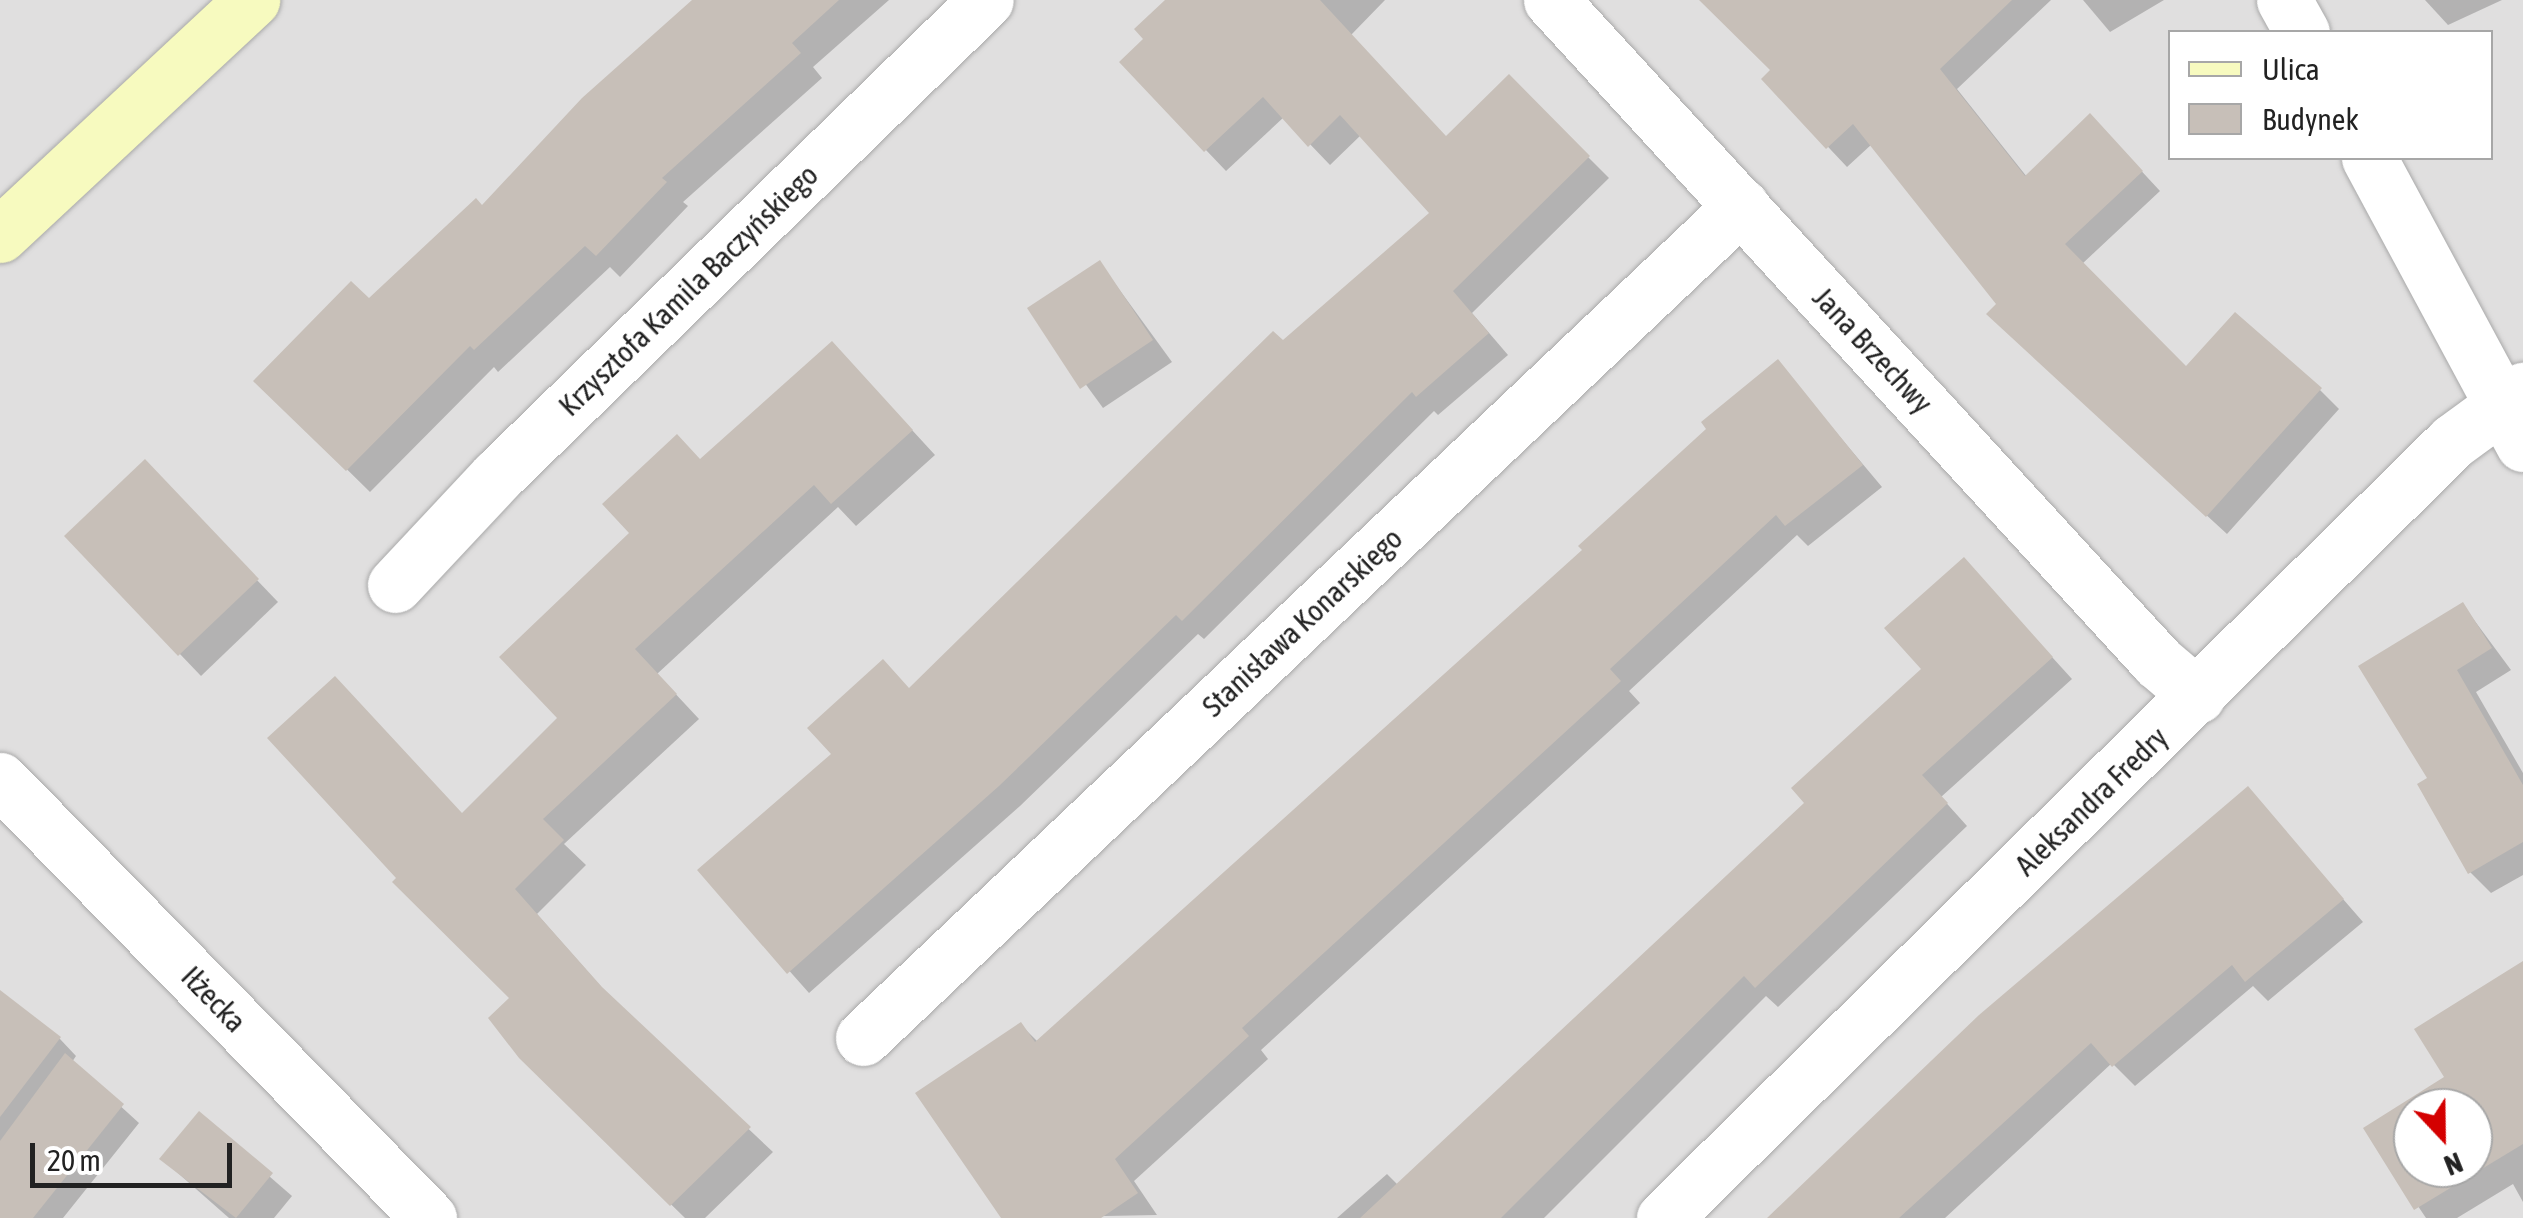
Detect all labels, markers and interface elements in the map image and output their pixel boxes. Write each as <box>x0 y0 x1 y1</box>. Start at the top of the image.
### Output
legend <box>2168 30 2493 160</box>
text: Ulica <box>2262 52 2320 86</box>
text: Budynek <box>2262 102 2359 136</box>
street label: Krzysztofa Kamila Baczyńskiego <box>551 157 825 423</box>
street label: Jana Brzechwy <box>1806 280 1940 420</box>
street label: Stanisława Konarskiego <box>1195 520 1409 724</box>
street label: Aleksandra Fredry <box>2007 719 2175 883</box>
street label: Iłżecka <box>174 959 254 1039</box>
north arrow <box>2393 1088 2493 1188</box>
scale bar <box>35 1123 238 1185</box>
text: 20 m <box>47 1143 101 1177</box>
text: N <box>2440 1146 2467 1182</box>

